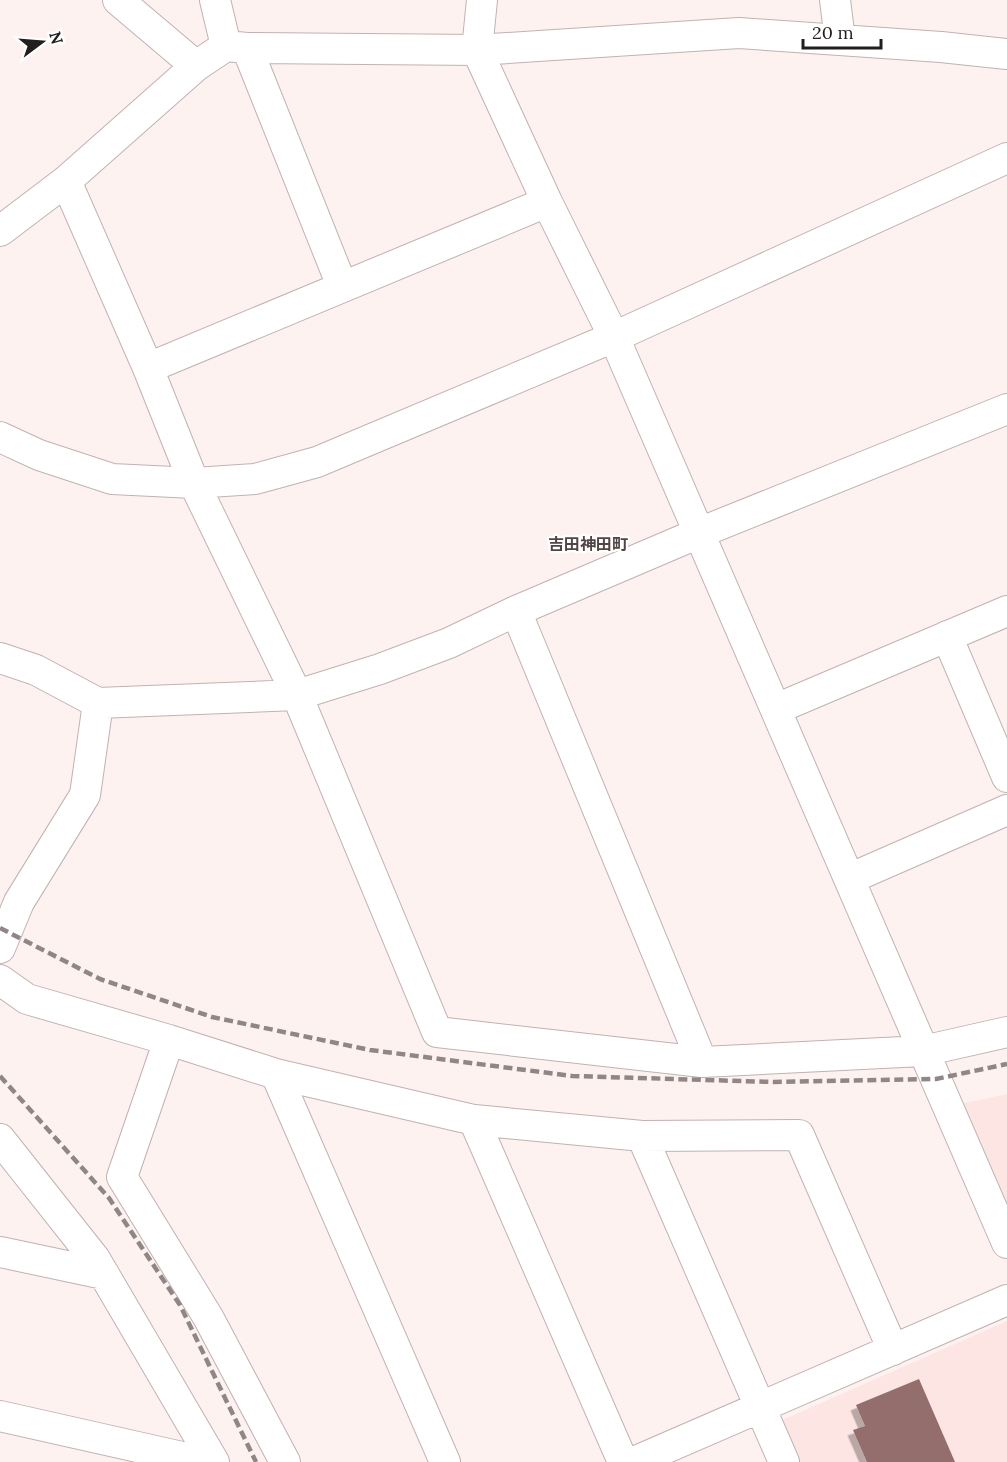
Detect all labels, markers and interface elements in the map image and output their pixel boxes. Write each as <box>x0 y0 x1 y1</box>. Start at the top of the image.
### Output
north arrow <box>12 12 72 72</box>
scale bar <box>803 12 881 50</box>
text: 20 m <box>812 21 854 44</box>
text: N <box>45 29 68 47</box>
district label: 吉田神田町 <box>548 534 628 554</box>

